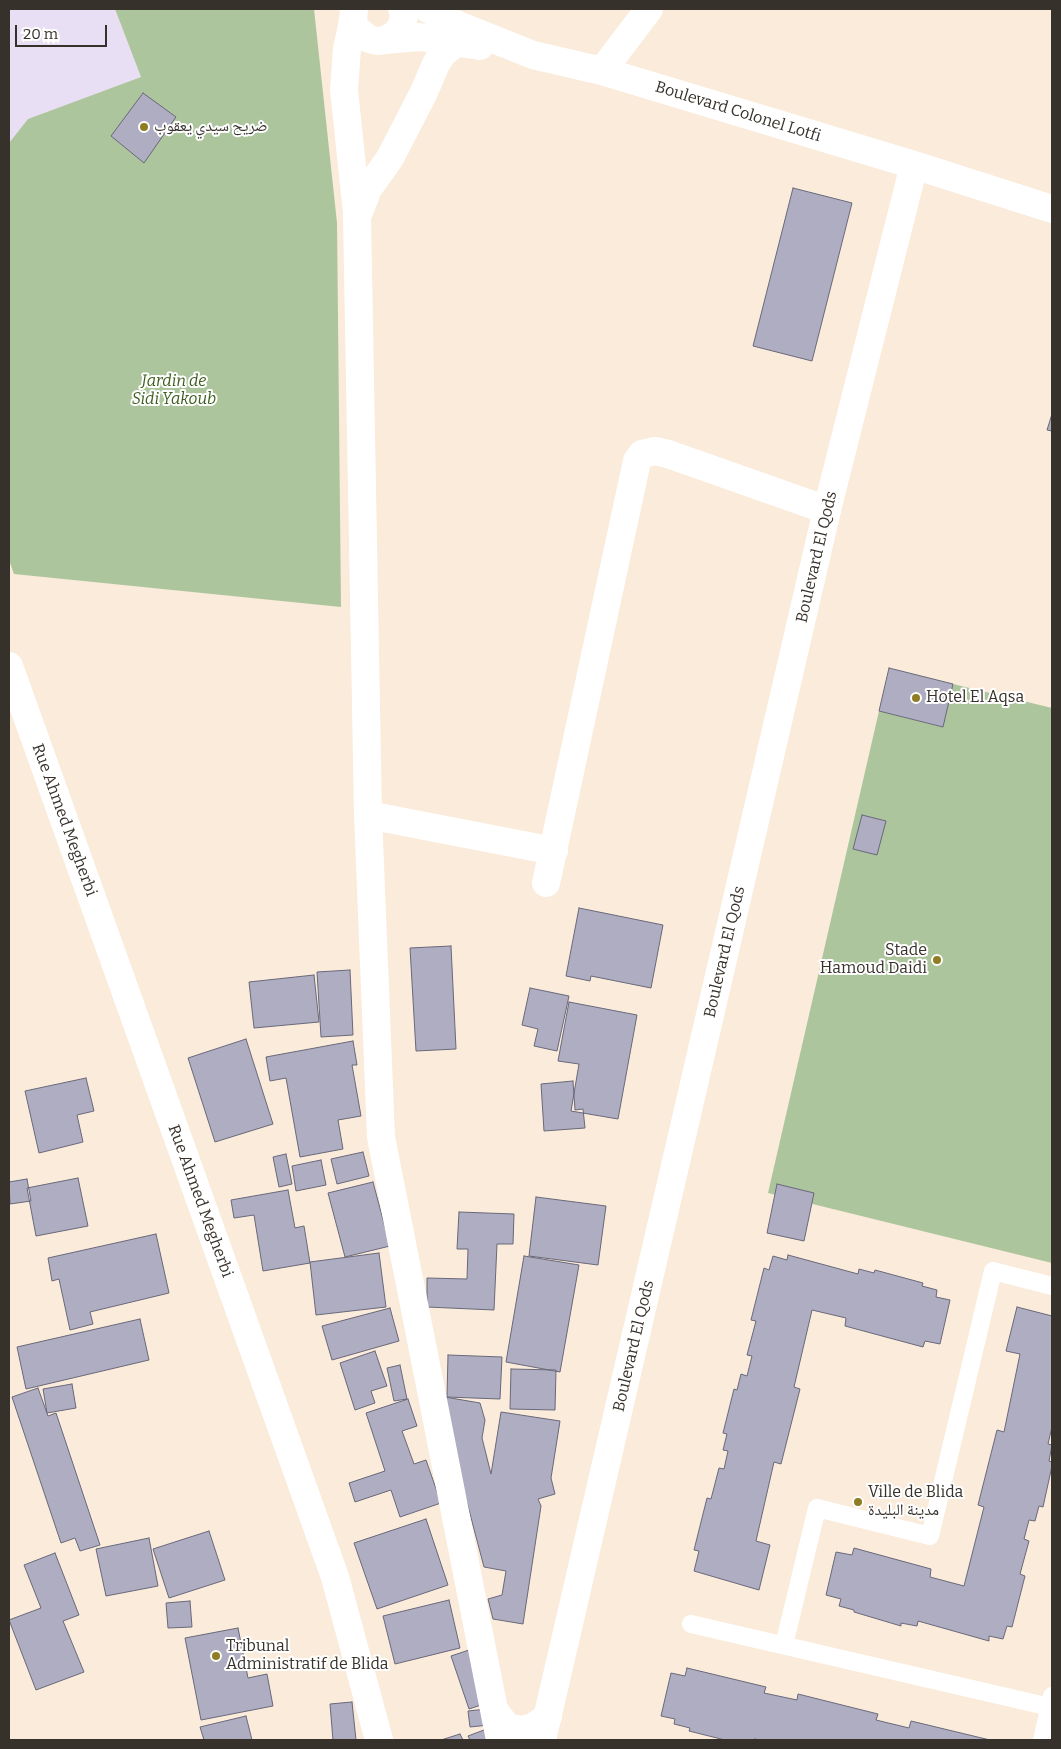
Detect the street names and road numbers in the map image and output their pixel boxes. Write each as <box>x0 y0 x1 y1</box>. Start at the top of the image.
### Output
street label: Boulevard Colonel Lotfi <box>653 78 823 146</box>
street label: Boulevard El Qods <box>793 489 841 625</box>
street label: Rue Ahmed Megherbi <box>27 741 101 899</box>
street label: Boulevard El Qods <box>701 884 749 1020</box>
street label: Rue Ahmed Megherbi <box>163 1122 237 1280</box>
street label: Boulevard El Qods <box>610 1278 658 1414</box>

